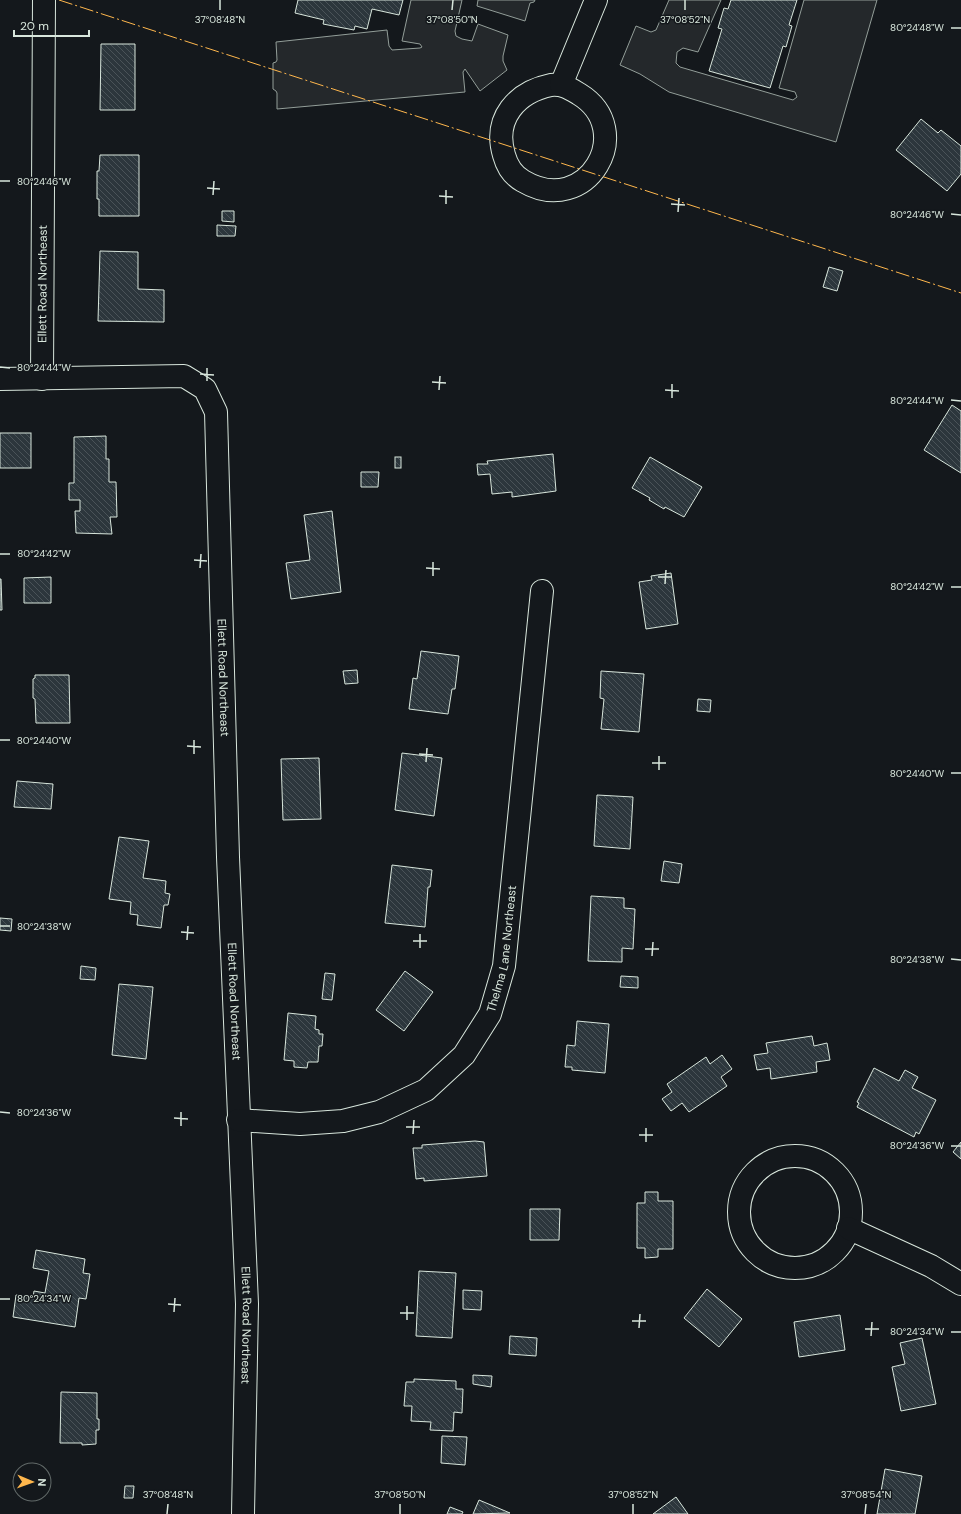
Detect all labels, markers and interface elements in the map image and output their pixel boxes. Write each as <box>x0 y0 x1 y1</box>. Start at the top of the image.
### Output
scale bar <box>14 12 89 38</box>
text: 37°08'48"N <box>195 13 245 26</box>
text: 37°08'50"N <box>426 13 478 26</box>
text: 37°08'52"N <box>660 13 710 26</box>
text: 20 m <box>20 18 49 34</box>
text: 80°24'48"W <box>890 21 944 34</box>
text: 80°24'46"W <box>17 175 71 188</box>
text: 80°24'46"W <box>890 208 944 221</box>
street label: Ellett Road Northeast <box>34 225 51 343</box>
text: 80°24'44"W <box>17 361 71 374</box>
text: 80°24'44"W <box>890 394 944 407</box>
text: 80°24'42"W <box>17 547 71 560</box>
text: 80°24'42"W <box>890 580 944 593</box>
street label: Ellett Road Northeast <box>214 619 233 737</box>
text: 80°24'40"W <box>17 734 72 747</box>
text: 80°24'40"W <box>890 767 945 780</box>
street label: Thelma Lane Northeast <box>483 884 520 1014</box>
text: 80°24'38"W <box>17 920 71 933</box>
street label: Ellett Road Northeast <box>224 942 245 1061</box>
text: 80°24'38"W <box>890 953 944 966</box>
text: 80°24'36"W <box>17 1106 72 1119</box>
text: 80°24'36"W <box>890 1139 945 1152</box>
street label: Ellett Road Northeast <box>237 1266 255 1385</box>
text: 80°24'34"W <box>17 1292 71 1305</box>
text: 80°24'34"W <box>890 1325 944 1338</box>
north arrow <box>12 1462 52 1502</box>
text: N <box>35 1478 49 1487</box>
text: 37°08'48"N <box>143 1488 193 1501</box>
text: 37°08'50"N <box>374 1488 426 1501</box>
text: 37°08'52"N <box>608 1488 658 1501</box>
text: 37°08'54"N <box>841 1488 891 1501</box>

